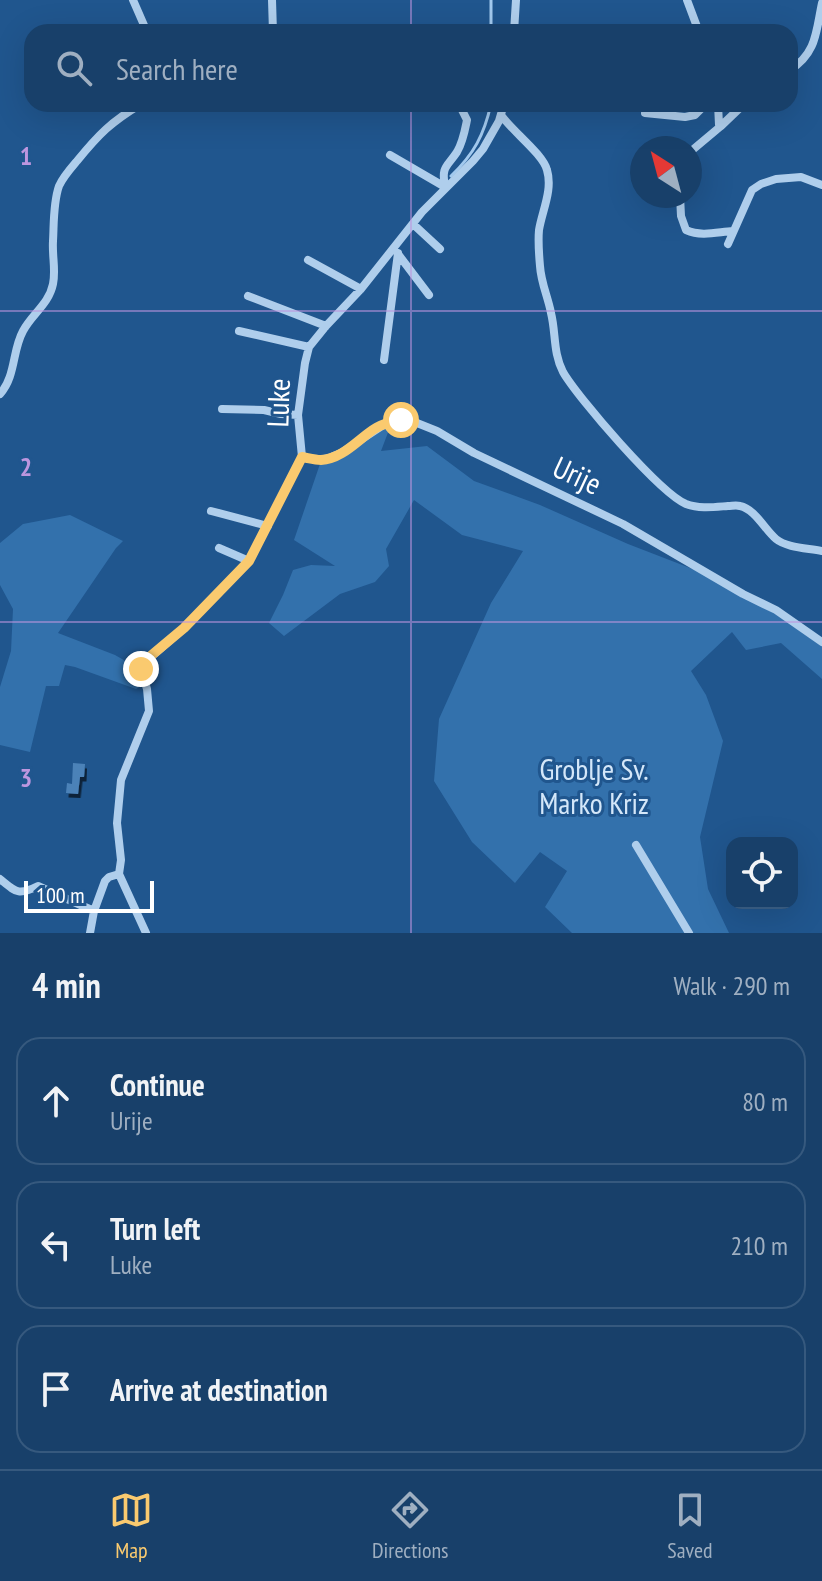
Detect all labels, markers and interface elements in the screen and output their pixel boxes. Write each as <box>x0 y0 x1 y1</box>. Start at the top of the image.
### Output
search box <box>24 24 798 112</box>
icon: search <box>52 46 96 90</box>
text: Search here <box>116 49 238 88</box>
north arrow <box>630 136 702 208</box>
text: 1 <box>20 139 32 172</box>
street label: Luke <box>257 378 298 428</box>
route start <box>383 402 419 438</box>
street label: Urije <box>547 447 608 503</box>
text: 2 <box>20 450 32 483</box>
route end <box>123 651 159 687</box>
park label: Groblje Sv. Marko Kriz <box>539 749 649 822</box>
text: 3 <box>20 761 32 794</box>
map controls <box>726 837 798 909</box>
button: locate <box>726 837 798 909</box>
scale bar <box>24 877 154 913</box>
text: 100 m <box>36 881 85 909</box>
text: 4 min <box>32 963 101 1007</box>
text: Walk · 290 m <box>673 969 790 1002</box>
text: Continue <box>110 1065 205 1104</box>
icon: ahead <box>34 1079 78 1123</box>
text: 80 m <box>742 1085 788 1118</box>
text: Urije <box>110 1104 153 1137</box>
text: Turn left <box>110 1209 200 1248</box>
icon: left <box>34 1223 78 1267</box>
text: 210 m <box>730 1229 788 1262</box>
text: Luke <box>110 1248 152 1281</box>
icon: arrive <box>34 1367 78 1411</box>
text: Arrive at destination <box>110 1370 328 1409</box>
tab: Map <box>109 1488 153 1564</box>
tab: Directions <box>372 1488 449 1564</box>
tab: Saved <box>667 1488 713 1564</box>

